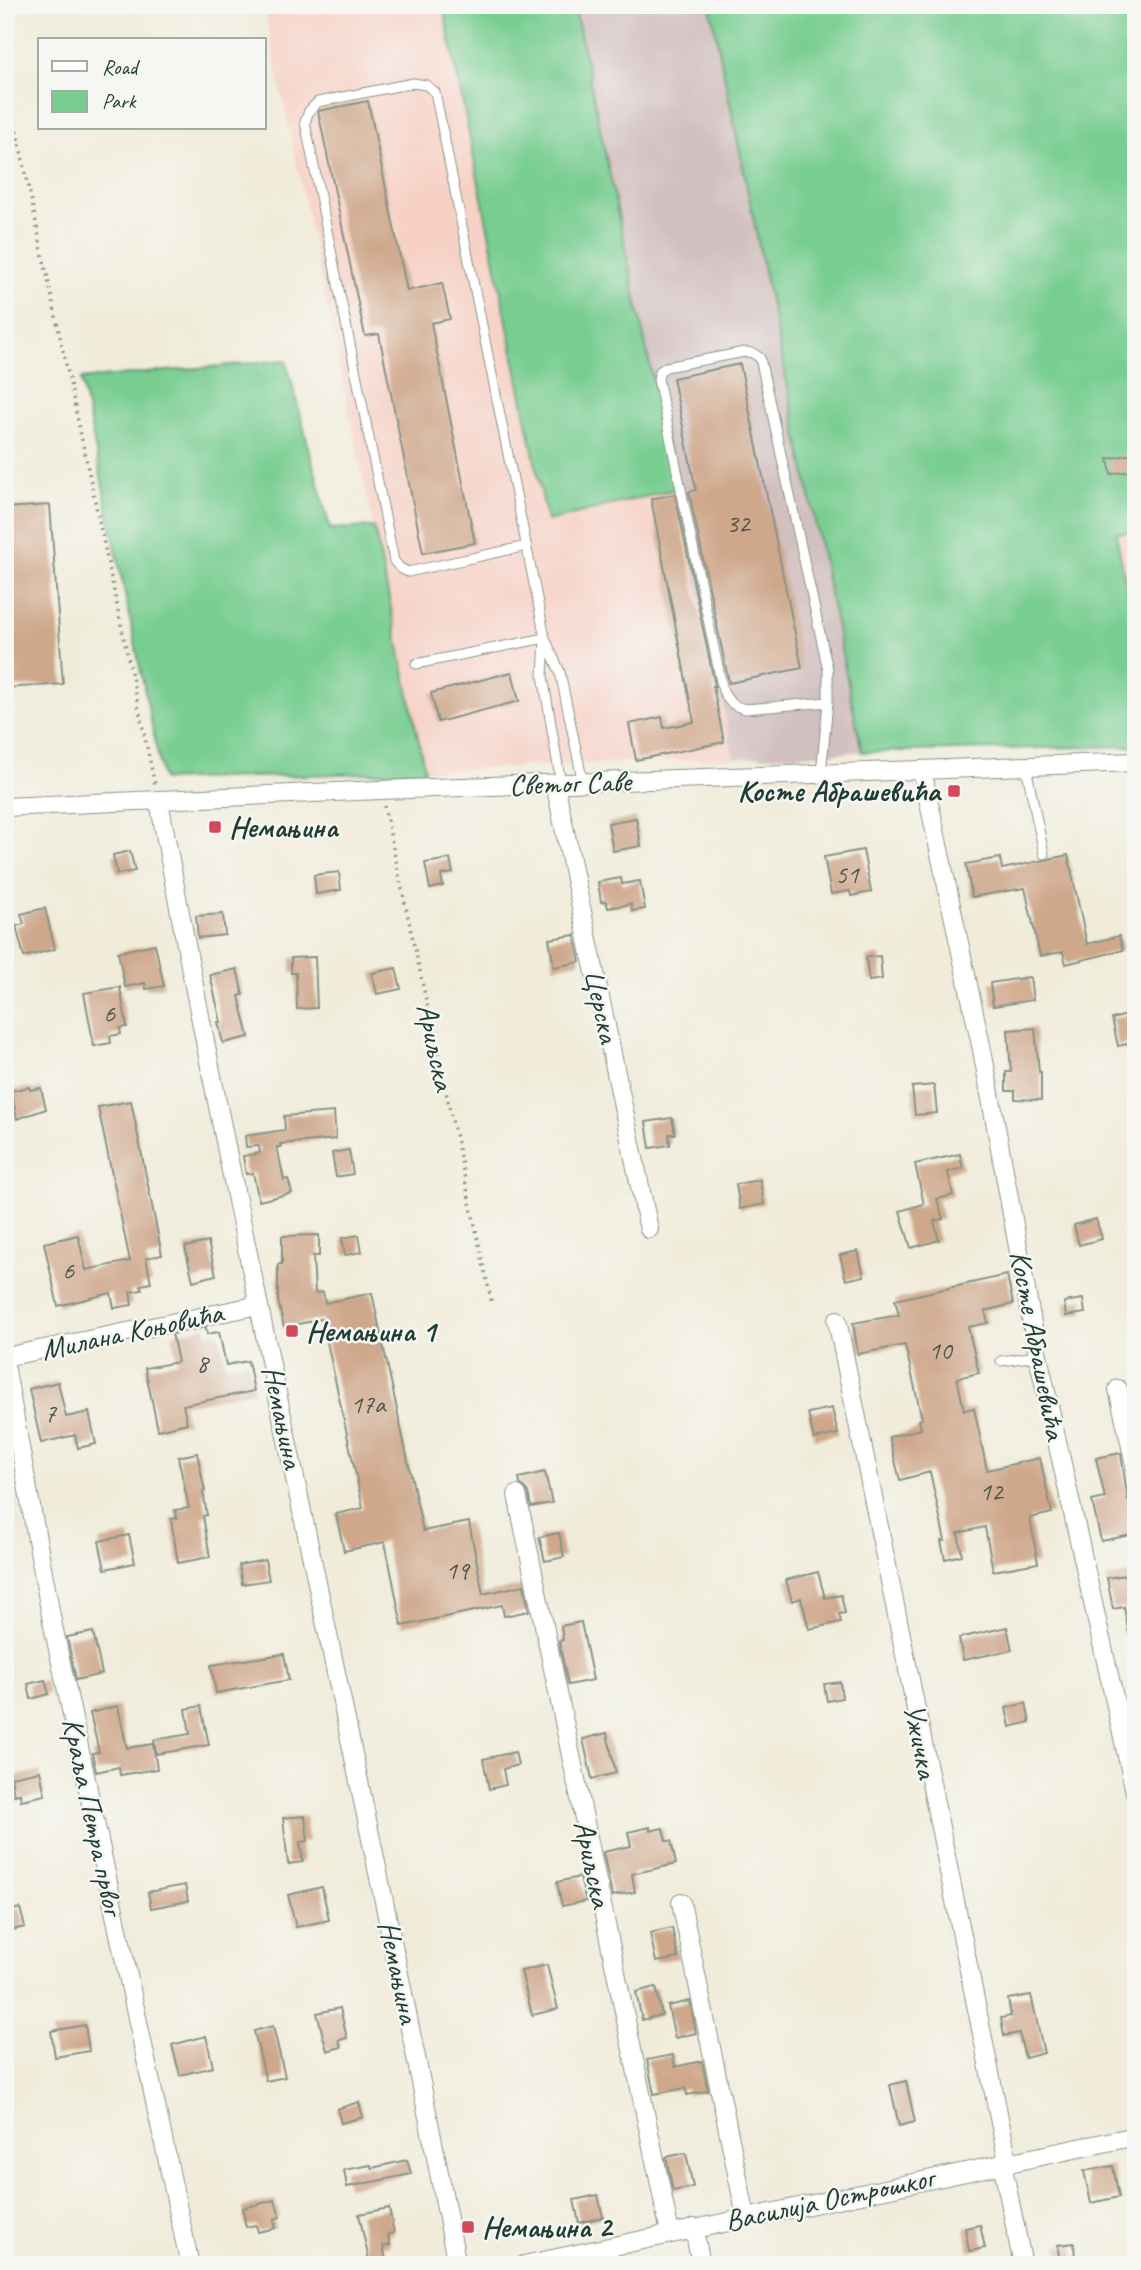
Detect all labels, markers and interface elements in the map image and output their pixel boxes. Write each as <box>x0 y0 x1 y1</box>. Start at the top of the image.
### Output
legend <box>38 38 266 130</box>
text: Road <box>102 54 141 80</box>
text: Park <box>102 88 137 114</box>
house number: 32 <box>726 507 752 540</box>
street label: Светог Саве <box>509 762 634 804</box>
place label: Косте Абрашевића <box>738 772 943 810</box>
marker: Косте Абрашевића <box>946 783 962 799</box>
place label: Немањина <box>229 808 339 846</box>
marker: Немањина <box>207 819 223 835</box>
house number: 51 <box>835 858 860 891</box>
street label: Церска <box>576 966 629 1048</box>
house number: 6 <box>103 997 116 1030</box>
street label: Ариљска <box>408 1000 464 1096</box>
street label: Косте Абрашевића <box>1001 1247 1075 1445</box>
house number: 6 <box>62 1254 75 1287</box>
street label: Милана Коњовића <box>38 1293 228 1369</box>
place label: Немањина 1 <box>306 1312 439 1350</box>
marker: Немањина 1 <box>284 1323 300 1339</box>
house number: 10 <box>928 1334 954 1367</box>
house number: 8 <box>196 1347 210 1380</box>
street label: Немањина <box>254 1362 313 1474</box>
house number: 17a <box>351 1388 387 1421</box>
house number: 7 <box>44 1397 57 1430</box>
house number: 12 <box>979 1475 1005 1508</box>
house number: 19 <box>445 1554 471 1587</box>
street label: Ужичка <box>895 1701 947 1783</box>
street label: Краља Петра првог <box>54 1714 133 1922</box>
street label: Ариљска <box>565 1817 621 1913</box>
street label: Немањина <box>370 1917 429 2029</box>
street label: Василија Острошког <box>721 2158 941 2240</box>
place label: Немањина 2 <box>482 2208 614 2246</box>
marker: Немањина 2 <box>460 2219 476 2235</box>

